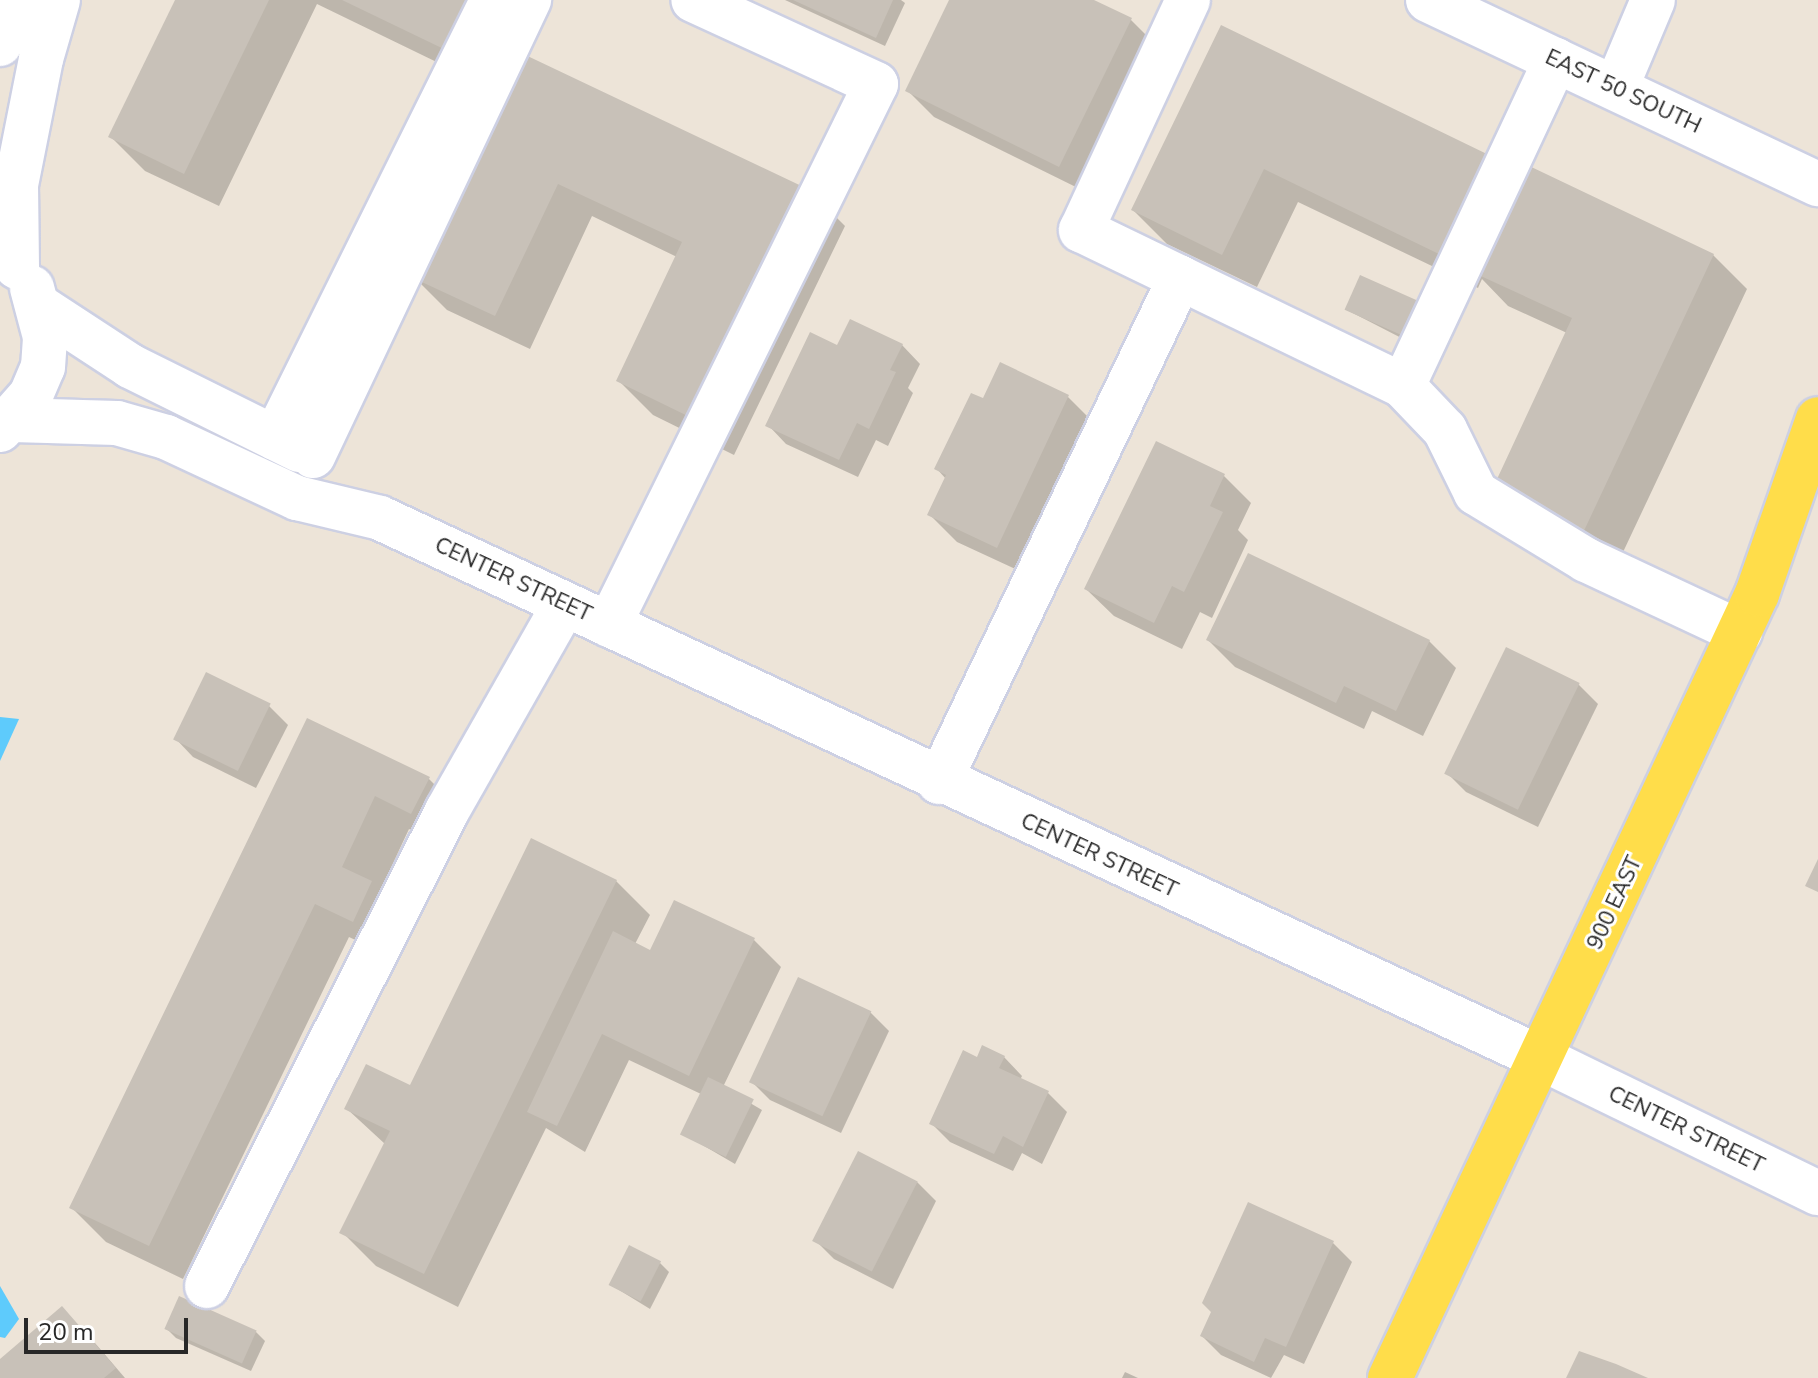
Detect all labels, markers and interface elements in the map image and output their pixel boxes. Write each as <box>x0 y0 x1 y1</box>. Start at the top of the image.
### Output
street label: EAST 50 SOUTH <box>1541 44 1705 140</box>
street label: CENTER STREET <box>430 532 596 628</box>
street label: CENTER STREET <box>1016 808 1182 904</box>
street label: 900 EAST <box>1582 852 1648 954</box>
street label: CENTER STREET <box>1604 1081 1768 1179</box>
scale bar <box>28 1302 192 1352</box>
text: 20 m <box>38 1316 94 1348</box>

